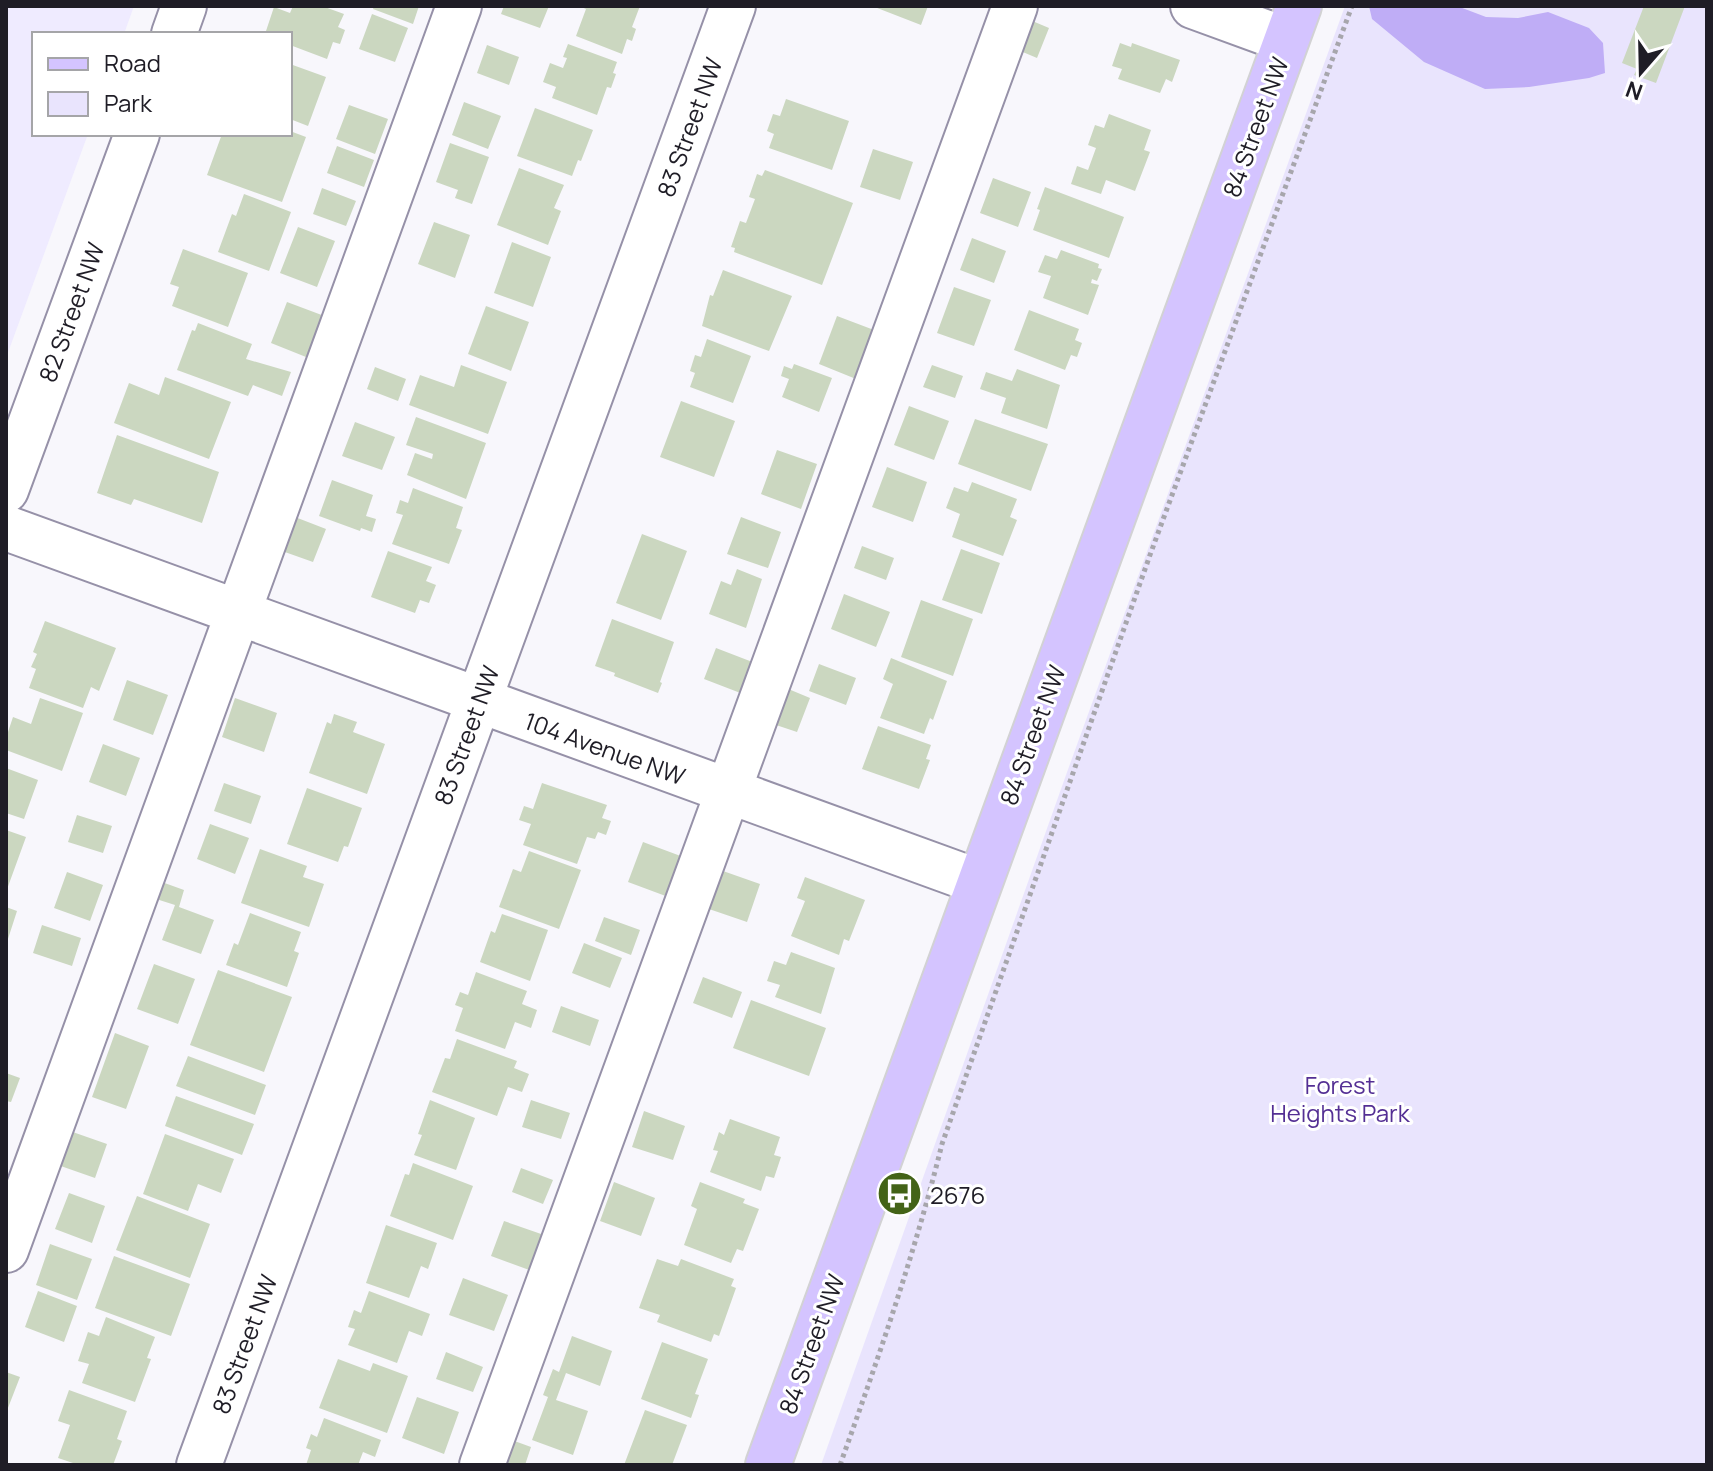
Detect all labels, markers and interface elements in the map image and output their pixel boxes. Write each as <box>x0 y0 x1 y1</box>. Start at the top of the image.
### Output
legend <box>32 32 292 136</box>
north arrow <box>1601 32 1681 112</box>
text: Road <box>104 46 161 79</box>
street label: 83 Street NW <box>648 52 730 201</box>
street label: 84 Street NW <box>1214 52 1296 202</box>
text: N <box>1622 74 1647 108</box>
text: Park <box>104 86 153 119</box>
street label: 82 Street NW <box>30 237 112 387</box>
street label: 83 Street NW <box>425 660 507 809</box>
street label: 84 Street NW <box>991 660 1073 810</box>
street label: 104 Avenue NW <box>520 704 690 793</box>
park label: Forest Heights Park <box>1270 1068 1411 1129</box>
bus stop icon: 2676 <box>875 1170 923 1218</box>
place label: 2676 <box>930 1178 986 1211</box>
street label: 83 Street NW <box>203 1269 285 1418</box>
street label: 84 Street NW <box>770 1269 852 1419</box>

